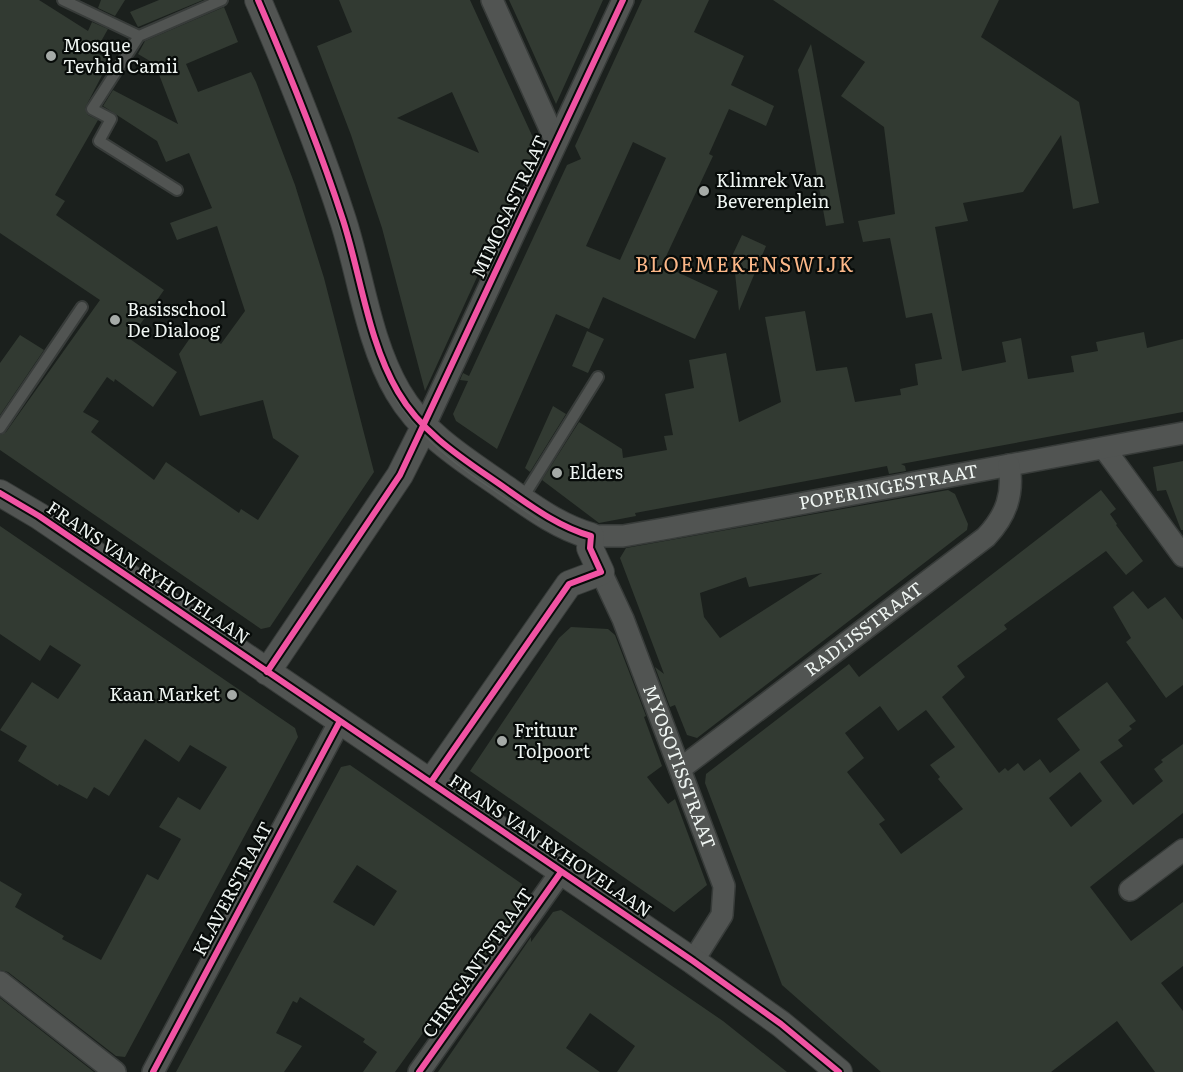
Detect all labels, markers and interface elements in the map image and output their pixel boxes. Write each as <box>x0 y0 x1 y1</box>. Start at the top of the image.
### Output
place label: Mosque Tevhid Camii <box>63 31 178 79</box>
marker: Mosque Tevhid Camii <box>44 49 58 63</box>
street label: MIMOSASTRAAT <box>464 130 554 282</box>
place label: Klimrek Van Beverenplein <box>716 166 830 214</box>
marker: Klimrek Van Beverenplein <box>697 184 711 198</box>
district label: BLOEMEKENSWIJK <box>635 248 855 278</box>
place label: Basisschool De Dialoog <box>127 295 226 343</box>
marker: Basisschool De Dialoog <box>108 313 122 327</box>
street label: POPERINGESTRAAT <box>796 456 980 516</box>
place label: Elders <box>569 458 623 485</box>
marker: Elders <box>550 466 564 480</box>
street label: FRANS VAN RYHOVELAAN <box>42 494 256 650</box>
street label: RADIJSSTRAAT <box>798 574 928 682</box>
place label: Kaan Market <box>109 680 221 707</box>
street label: MYOSOTISSTRAAT <box>637 680 724 852</box>
marker: Kaan Market <box>225 688 239 702</box>
place label: Frituur Tolpoort <box>514 716 591 764</box>
marker: Frituur Tolpoort <box>495 734 509 748</box>
street label: FRANS VAN RYHOVELAAN <box>444 767 658 923</box>
street label: KLAVERSTRAAT <box>185 816 278 960</box>
street label: CHRYSANTSTRAAT <box>415 882 539 1043</box>

